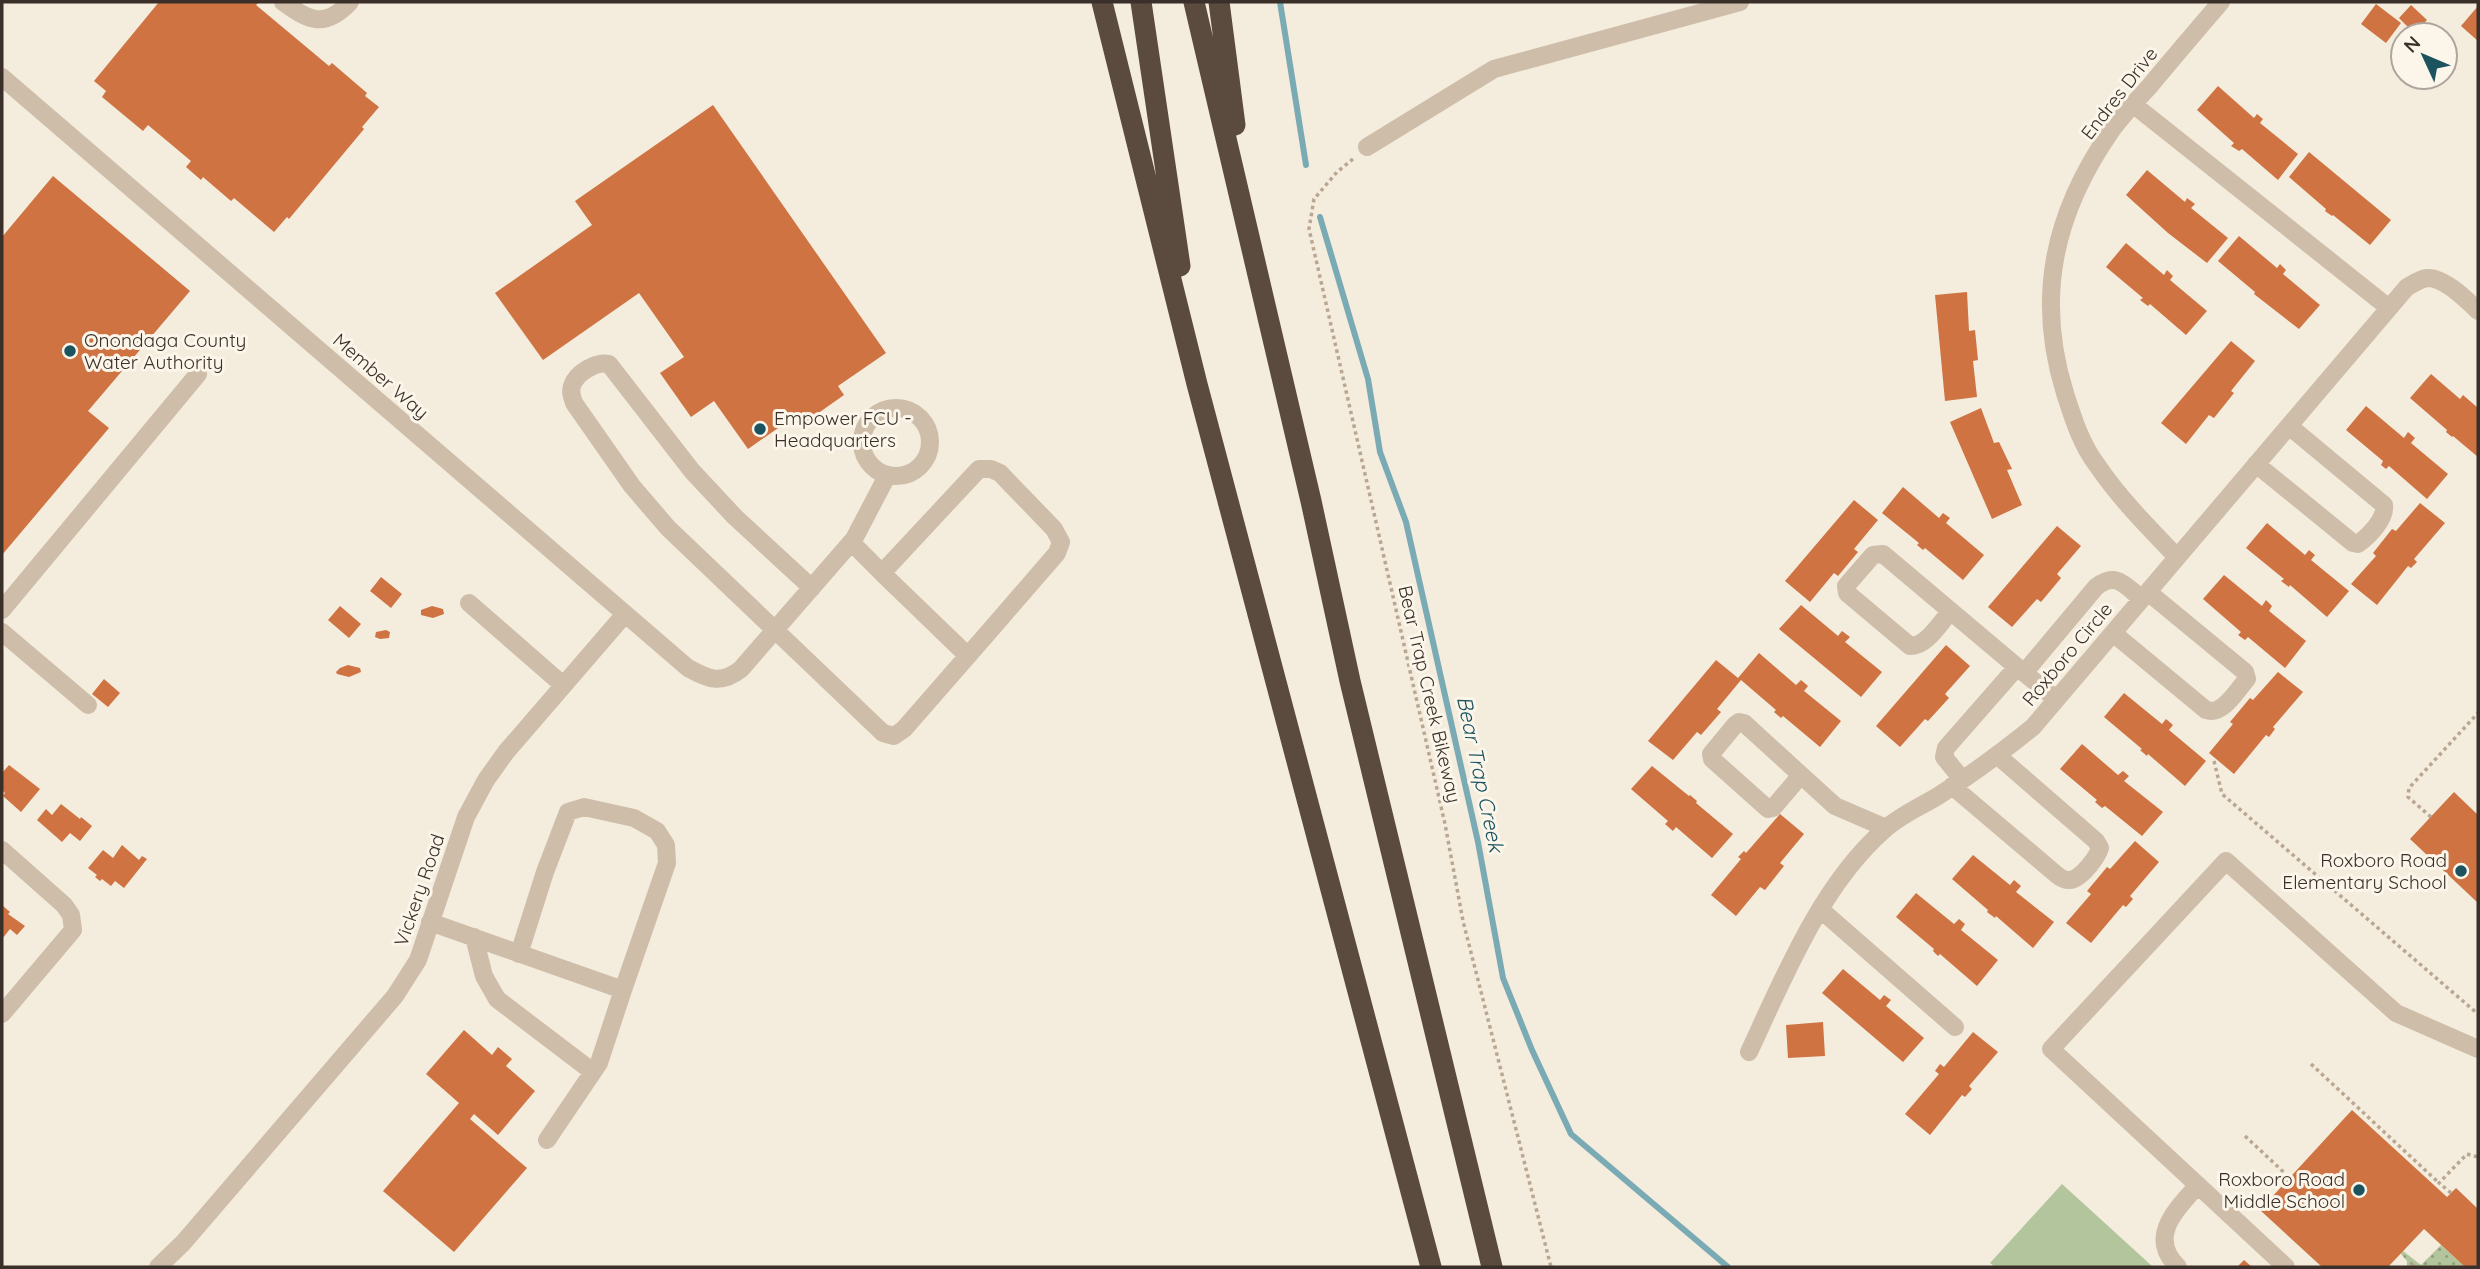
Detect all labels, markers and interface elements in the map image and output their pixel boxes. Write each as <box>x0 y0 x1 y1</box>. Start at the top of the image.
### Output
north arrow <box>2389 21 2459 91</box>
text: N <box>2398 31 2425 58</box>
street label: Endres Drive <box>2075 42 2163 144</box>
place label: Onondaga County Water Authority <box>84 328 246 374</box>
street label: Member Way <box>328 328 434 424</box>
marker: Onondaga County Water Authority <box>62 343 78 359</box>
place label: Empower FCU - Headquarters <box>774 406 912 452</box>
marker: Empower FCU - Headquarters <box>752 421 768 437</box>
street label: Bear Trap Creek Bikeway <box>1393 583 1467 805</box>
street label: Roxboro Circle <box>2017 597 2117 711</box>
water label: Bear Trap Creek <box>1452 693 1511 856</box>
street label: Vickery Road <box>389 831 449 949</box>
place label: Roxboro Road Elementary School <box>2282 848 2447 894</box>
marker: Roxboro Road Elementary School <box>2453 863 2469 879</box>
place label: Roxboro Road Middle School <box>2218 1167 2345 1213</box>
marker: Roxboro Road Middle School <box>2351 1182 2367 1198</box>

